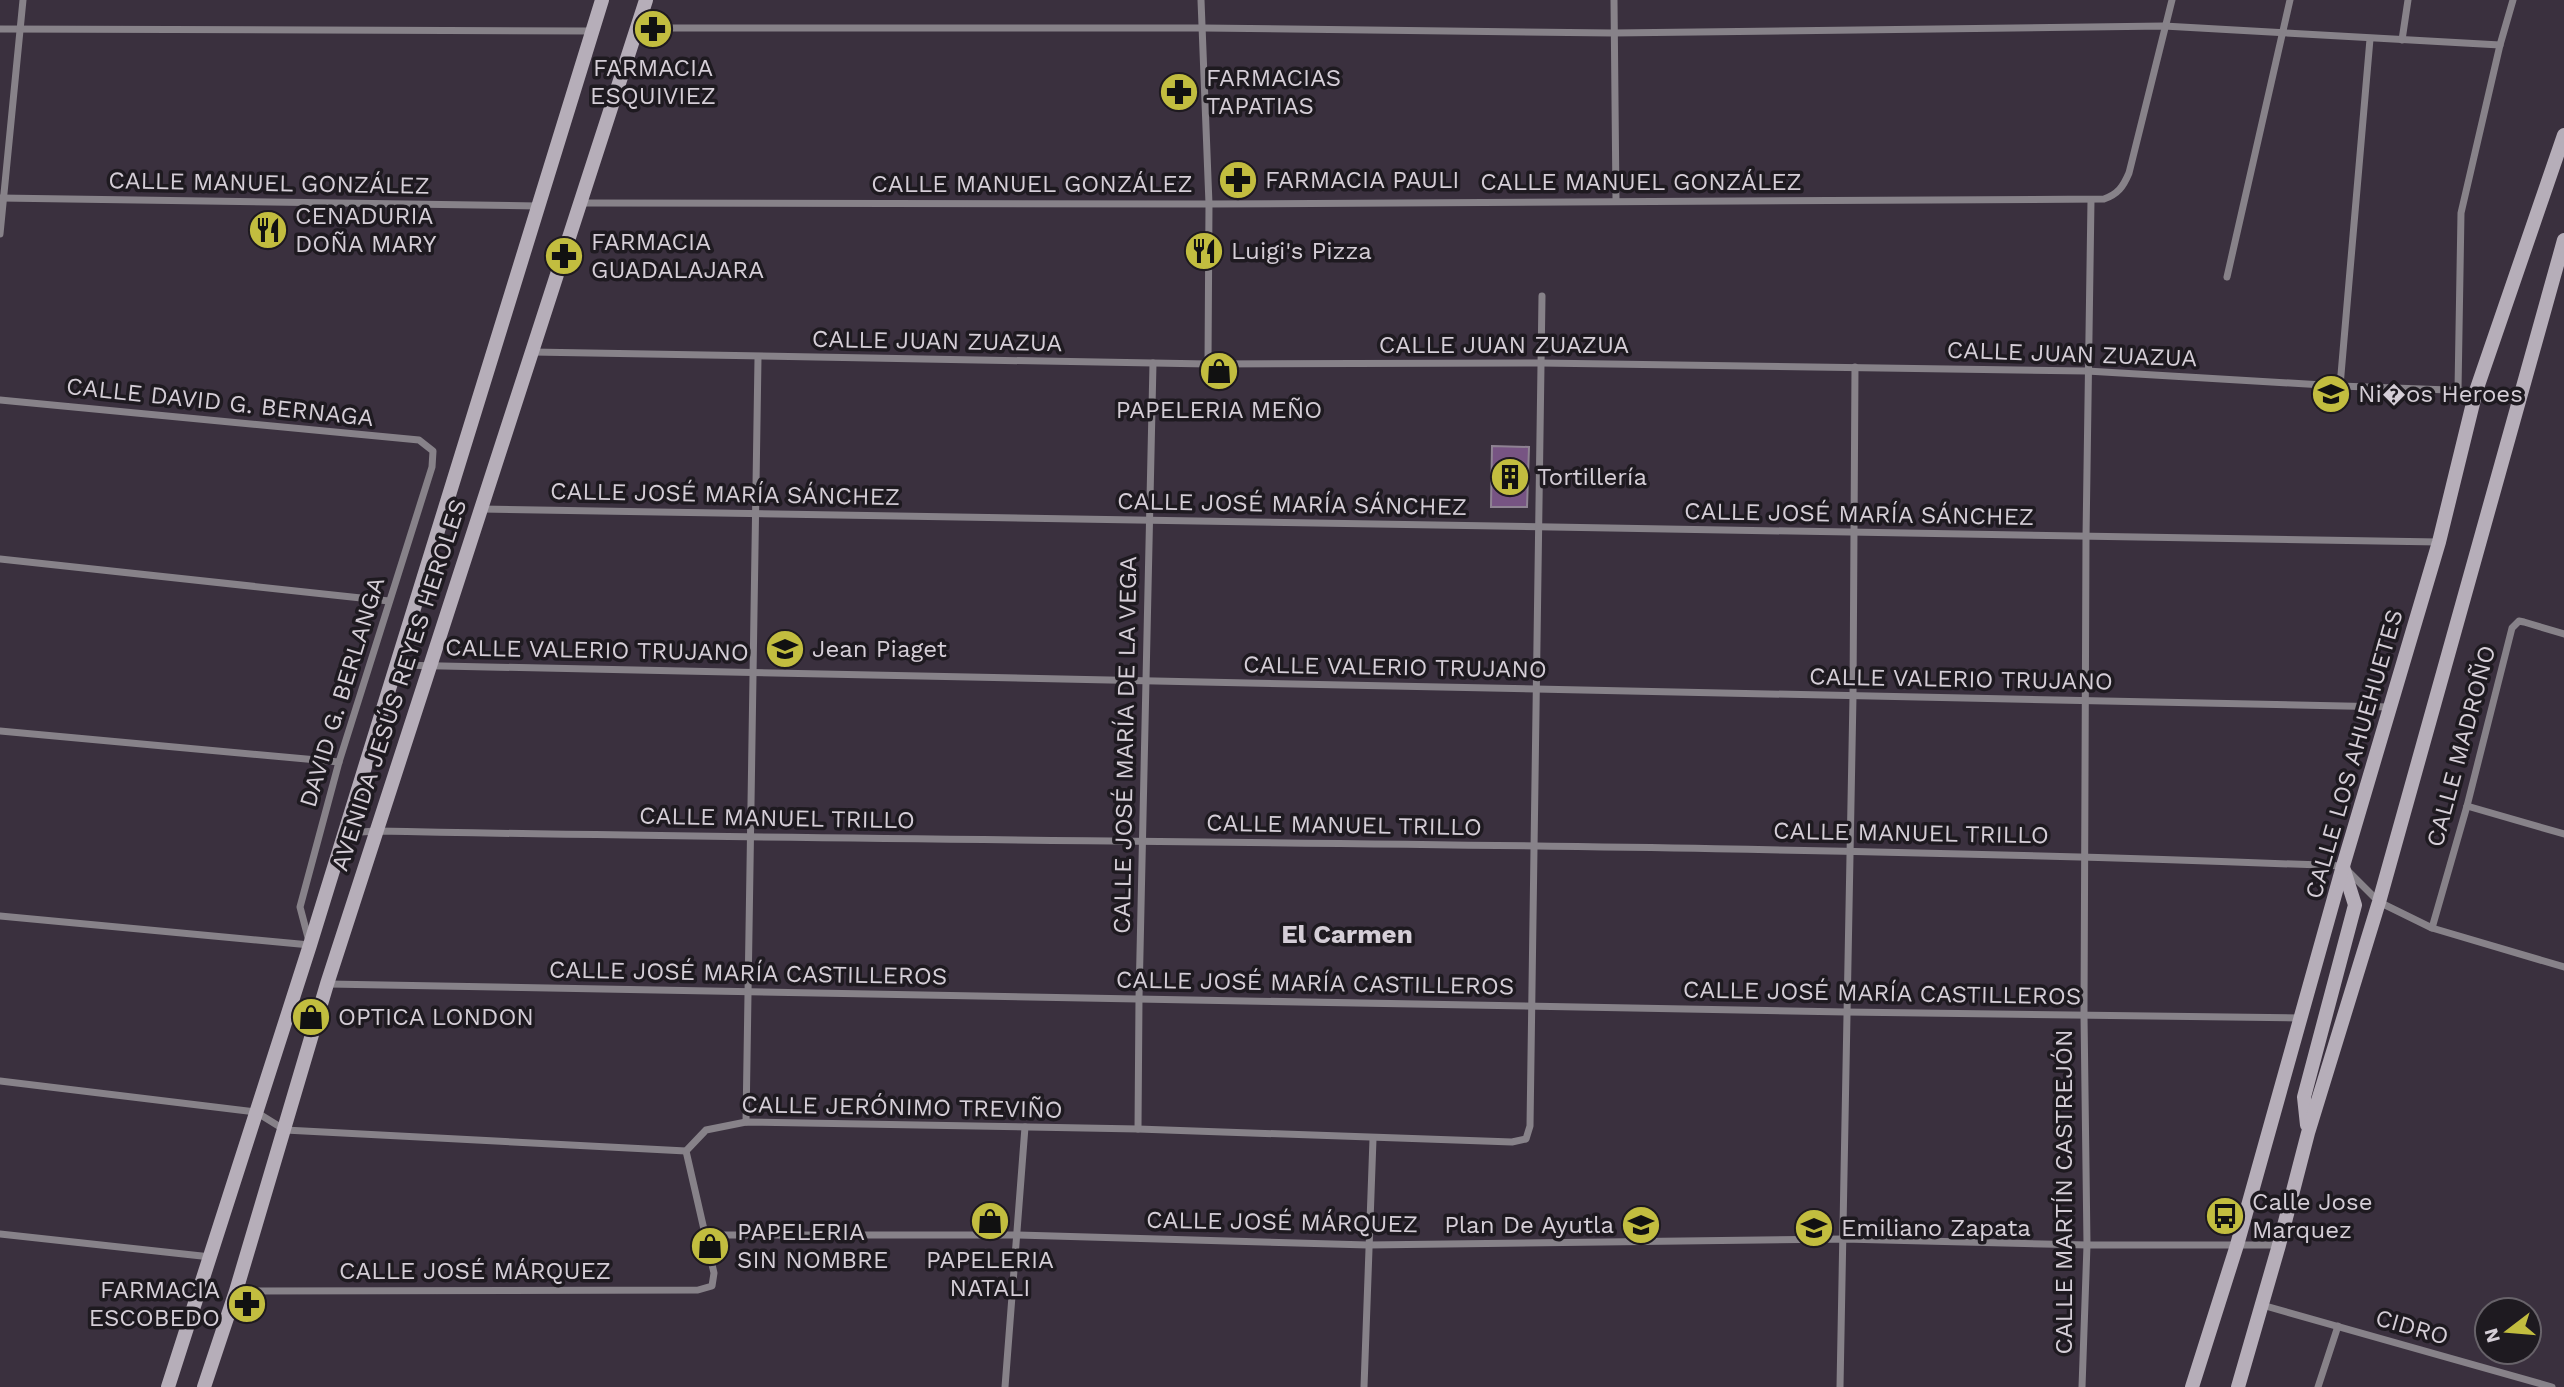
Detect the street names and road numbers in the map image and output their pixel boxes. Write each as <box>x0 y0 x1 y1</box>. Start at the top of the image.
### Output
street label: CALLE MANUEL GONZÁLEZ <box>108 166 430 200</box>
street label: CALLE MANUEL GONZÁLEZ <box>1480 168 1802 196</box>
street label: CALLE MANUEL GONZÁLEZ <box>871 170 1193 198</box>
street label: CALLE JUAN ZUAZUA <box>812 325 1063 357</box>
street label: CALLE JUAN ZUAZUA <box>1379 331 1629 359</box>
street label: CALLE JUAN ZUAZUA <box>1946 336 2198 372</box>
street label: CALLE DAVID G. BERNAGA <box>65 372 375 432</box>
street label: CALLE JOSÉ MARÍA SÁNCHEZ <box>550 477 900 511</box>
street label: CALLE JOSÉ MARÍA SÁNCHEZ <box>1117 487 1467 521</box>
street label: AVENIDA JESÚS REYES HEROLES <box>326 496 472 874</box>
street label: CALLE JOSÉ MARÍA SÁNCHEZ <box>1684 497 2034 531</box>
street label: CALLE JOSÉ MARÍA DE LA VEGA <box>1108 556 1142 934</box>
street label: DAVID G. BERLANGA <box>294 573 390 810</box>
street label: CALLE LOS AHUEHUETES <box>2299 606 2409 902</box>
street label: CALLE VALERIO TRUJANO <box>445 633 749 667</box>
street label: CALLE MADROÑO <box>2421 642 2501 850</box>
street label: CALLE VALERIO TRUJANO <box>1243 650 1547 684</box>
street label: CALLE VALERIO TRUJANO <box>1809 662 2113 696</box>
street label: CALLE MANUEL TRILLO <box>639 802 915 834</box>
street label: CALLE MANUEL TRILLO <box>1206 809 1482 841</box>
street label: CALLE MANUEL TRILLO <box>1773 817 2049 849</box>
street label: CALLE JOSÉ MARÍA CASTILLEROS <box>549 956 947 990</box>
street label: CALLE JOSÉ MARÍA CASTILLEROS <box>1116 966 1514 1000</box>
street label: CALLE JOSÉ MARÍA CASTILLEROS <box>1683 976 2081 1010</box>
street label: CALLE MARTÍN CASTREJÓN <box>2050 1029 2078 1355</box>
street label: CALLE JERÓNIMO TREVIÑO <box>741 1090 1063 1124</box>
street label: CALLE JOSÉ MÁRQUEZ <box>1146 1206 1418 1238</box>
street label: CALLE JOSÉ MÁRQUEZ <box>339 1257 611 1285</box>
street label: CIDRO <box>2372 1303 2452 1351</box>

